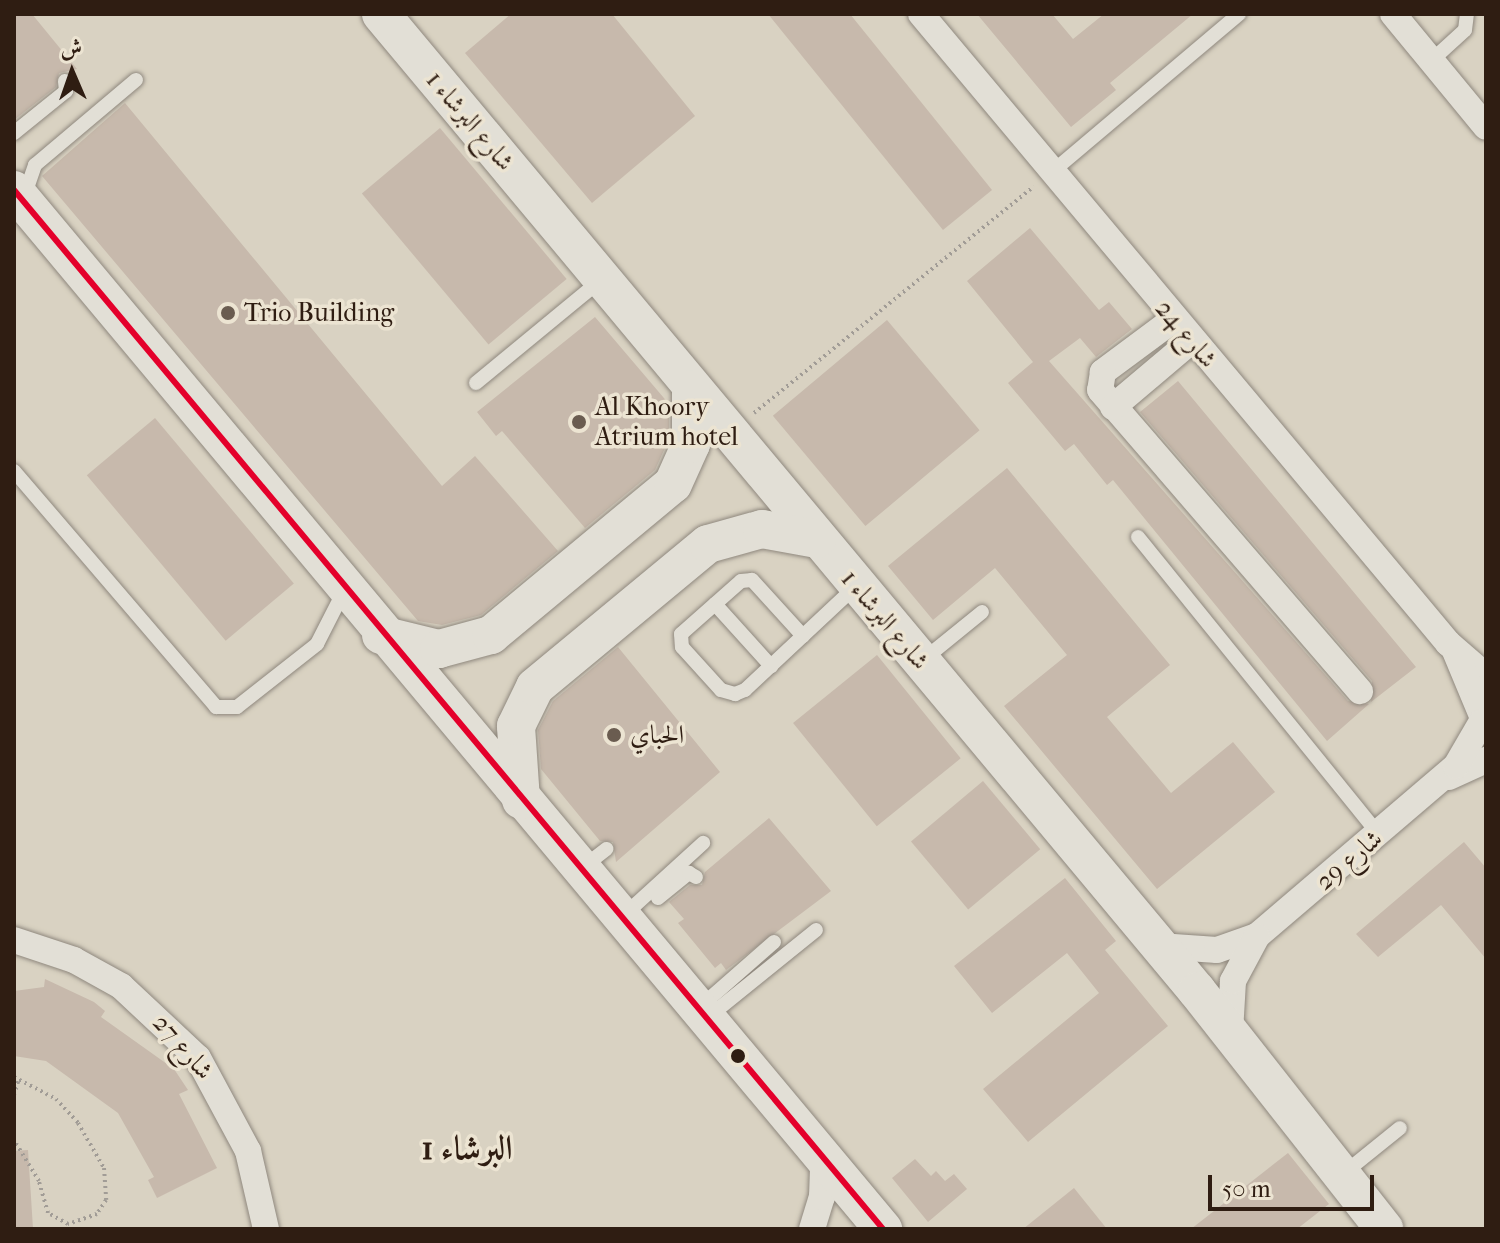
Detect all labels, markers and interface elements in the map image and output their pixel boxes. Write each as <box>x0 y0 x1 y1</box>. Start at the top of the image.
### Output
north arrow <box>32 32 112 112</box>
text: ش <box>60 35 83 61</box>
street label: شارع البرشاء 1 <box>419 65 521 177</box>
street label: شارع 24 <box>1149 294 1223 374</box>
place label: Trio Building <box>244 297 394 329</box>
marker: Trio Building <box>219 304 237 322</box>
place label: Al Khoory Atrium hotel <box>595 391 738 452</box>
marker: Al Khoory Atrium hotel <box>570 413 588 431</box>
street label: شارع البرشاء 1 <box>834 564 936 676</box>
place label: الحباي <box>630 719 684 751</box>
marker: الحباي <box>605 726 623 744</box>
street label: شارع 29 <box>1309 823 1389 897</box>
street label: شارع 27 <box>146 1008 220 1086</box>
unlabelled marker <box>730 1048 746 1064</box>
district label: البرشاء 1 <box>421 1129 513 1169</box>
scale bar <box>1212 1159 1378 1209</box>
text: 50 m <box>1222 1175 1271 1203</box>

